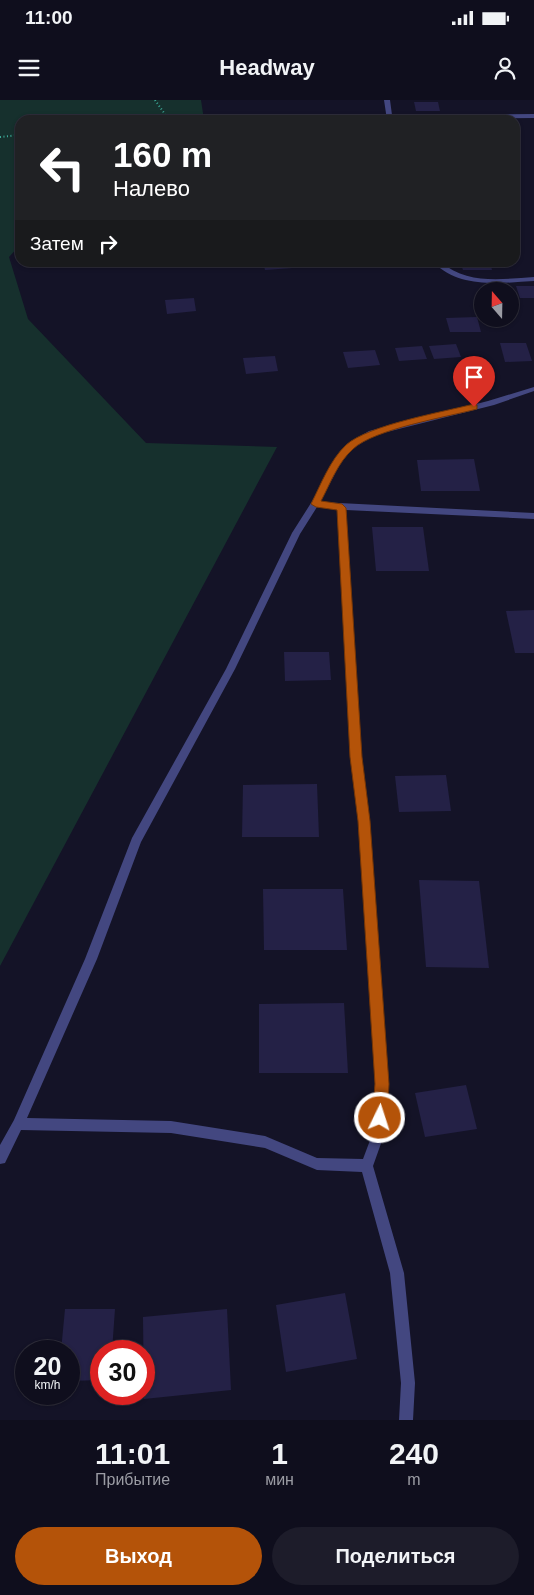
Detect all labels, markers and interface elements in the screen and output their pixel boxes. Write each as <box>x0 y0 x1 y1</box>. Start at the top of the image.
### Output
text: 11:00 <box>25 7 73 28</box>
icon: menu <box>15 54 43 82</box>
icon: person <box>491 54 519 82</box>
text: Headway <box>219 55 315 80</box>
icon: left <box>30 135 95 200</box>
text: 160 m <box>113 135 212 174</box>
text: Налево <box>113 176 190 201</box>
icon: right <box>94 230 122 258</box>
text: Затем <box>30 233 84 254</box>
north arrow <box>474 282 519 328</box>
map controls <box>474 282 519 327</box>
pin <box>453 356 495 407</box>
icon: arrive <box>460 363 488 391</box>
position arrow <box>353 1091 405 1143</box>
speed limit sign: 30 <box>90 1340 155 1405</box>
text: 20 <box>34 1352 61 1380</box>
text: km/h <box>34 1378 61 1392</box>
text: 11:01 <box>95 1437 170 1470</box>
text: 1 <box>271 1437 288 1470</box>
text: 240 <box>389 1437 439 1470</box>
text: Прибытие <box>95 1471 170 1488</box>
text: мин <box>265 1471 294 1488</box>
text: m <box>407 1471 421 1488</box>
button: Выход <box>15 1527 262 1585</box>
button: Поделиться <box>272 1527 519 1585</box>

